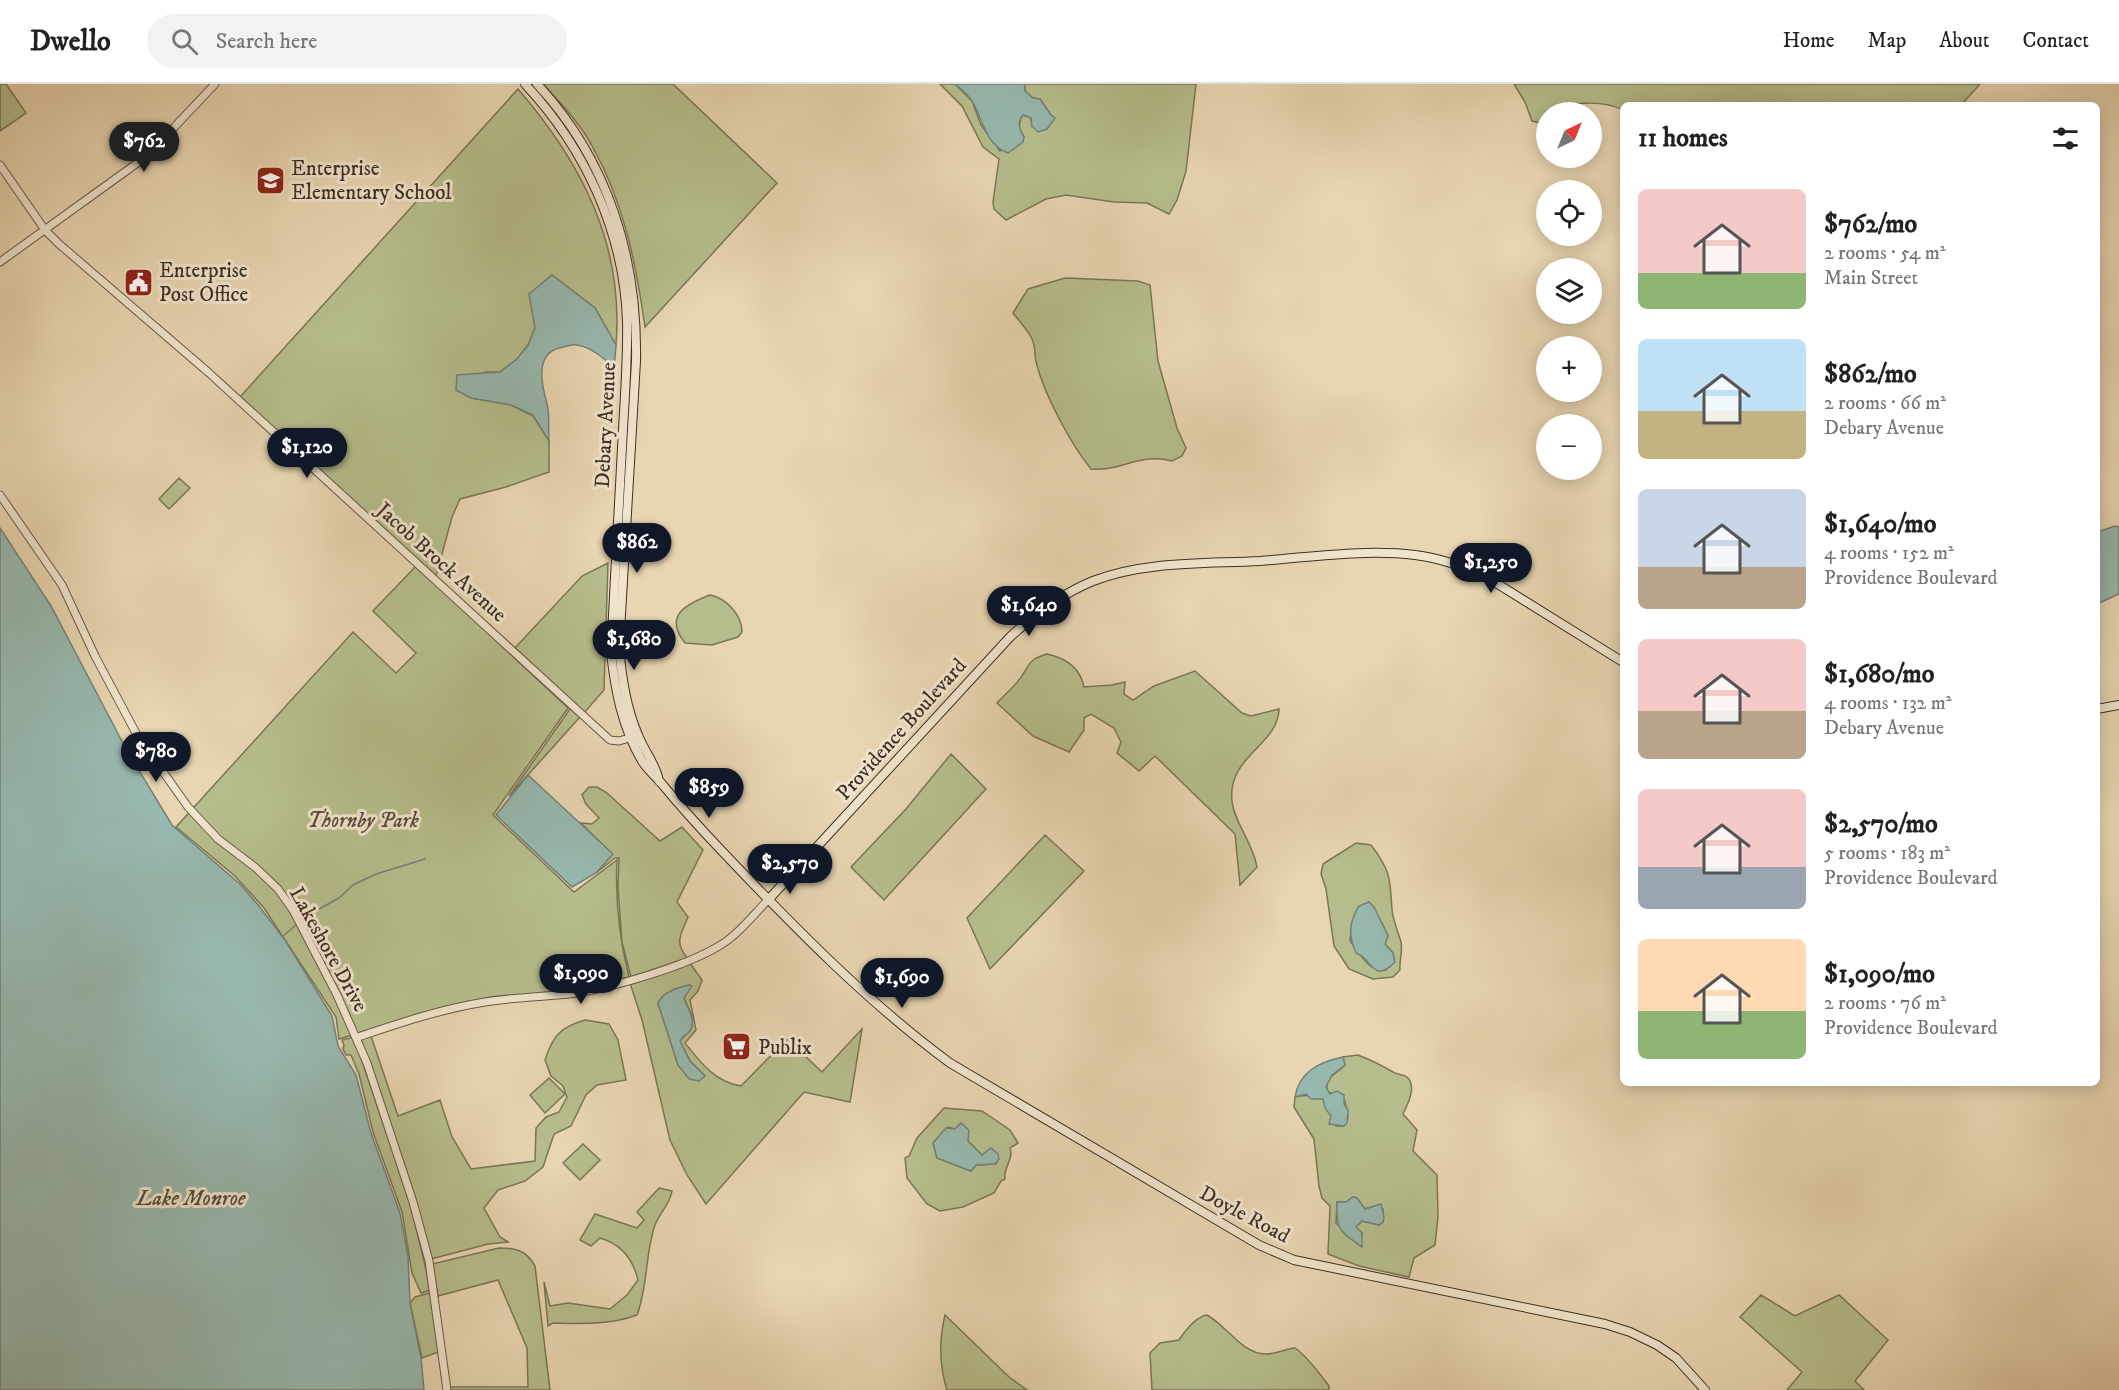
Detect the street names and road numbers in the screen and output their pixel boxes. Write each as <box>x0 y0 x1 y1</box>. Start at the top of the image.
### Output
street label: Debary Avenue <box>590 361 622 489</box>
street label: Jacob Brock Avenue <box>369 496 512 628</box>
street label: Providence Boulevard <box>831 653 973 806</box>
street label: Lakeshore Drive <box>283 882 373 1017</box>
street label: Doyle Road <box>1195 1180 1295 1250</box>

